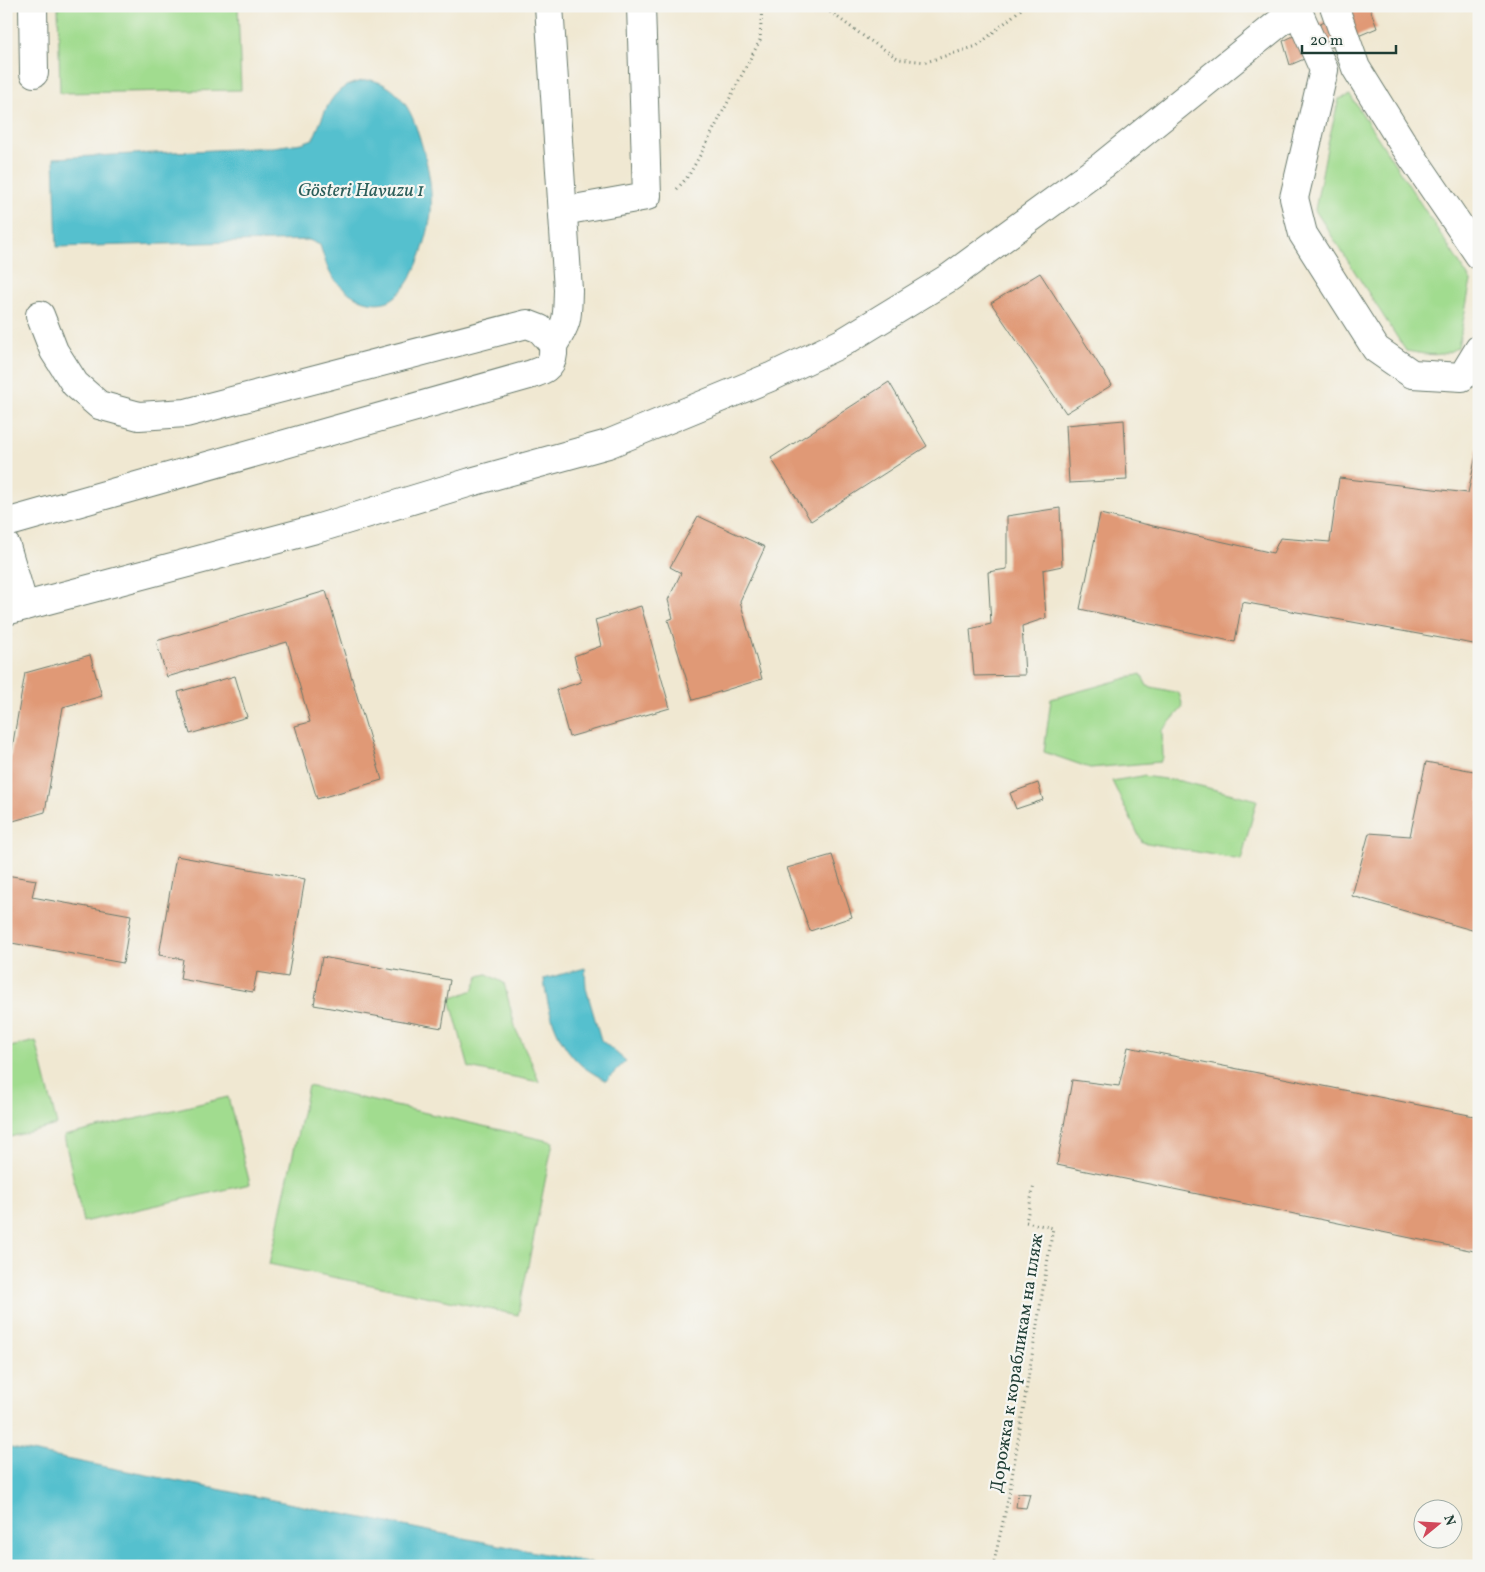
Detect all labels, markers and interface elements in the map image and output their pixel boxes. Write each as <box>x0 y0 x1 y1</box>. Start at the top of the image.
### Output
scale bar <box>1302 22 1396 54</box>
text: 20 m <box>1310 31 1343 52</box>
water label: Gösteri Havuzu 1 <box>298 178 424 204</box>
street label: Дорожка к корабликам на пляж <box>985 1232 1050 1495</box>
north arrow <box>1412 1500 1462 1550</box>
text: N <box>1438 1513 1460 1528</box>

